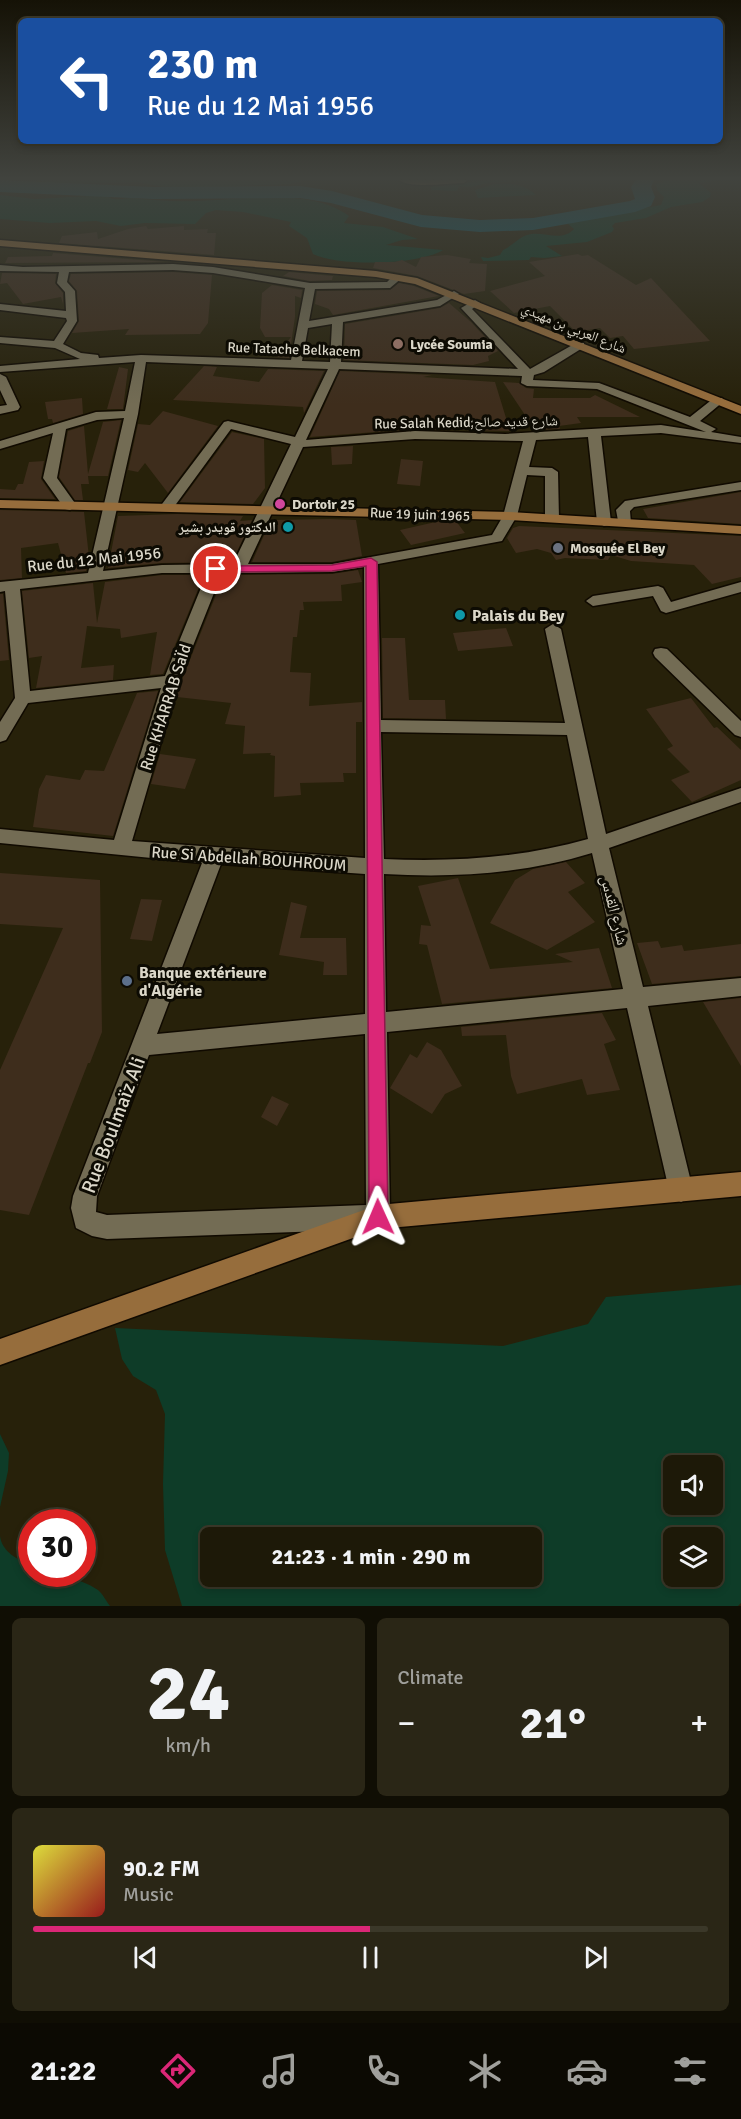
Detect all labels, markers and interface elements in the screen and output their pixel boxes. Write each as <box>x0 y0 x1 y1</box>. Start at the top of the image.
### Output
text: 230 m <box>147 39 258 90</box>
icon: left <box>48 42 126 120</box>
text: Rue du 12 Mai 1956 <box>147 90 374 123</box>
street label: شارع العربي بن مهيدي <box>518 300 629 360</box>
place label: Lycée Soumia <box>410 336 493 353</box>
marker: Lycée Soumia <box>391 337 405 351</box>
street label: Rue Tatache Belkacem <box>227 339 361 360</box>
street label: Rue Salah Kedid;شارع قديد صالح <box>374 412 558 434</box>
place label: Dortoir 25 <box>292 496 355 513</box>
marker: Dortoir 25 <box>273 497 287 511</box>
street label: Rue 19 juin 1965 <box>370 504 470 525</box>
place label: الدكتور قويدر بشير <box>178 519 276 536</box>
marker: الدكتور قويدر بشير <box>281 520 295 534</box>
place label: Mosquée El Bey <box>570 540 665 557</box>
marker: Mosquée El Bey <box>551 541 565 555</box>
street label: Rue du 12 Mai 1956 <box>26 543 162 577</box>
pin <box>190 543 241 594</box>
icon: arrive <box>199 552 232 585</box>
place label: Palais du Bey <box>472 606 565 626</box>
marker: Palais du Bey <box>453 608 467 622</box>
street label: Rue KHARRAB SaÏd <box>136 641 196 773</box>
street label: Rue Si Abdellah BOUHROUM <box>151 842 347 876</box>
street label: شارع القدس <box>596 873 632 947</box>
place label: Banque extérieure d'Algérie <box>139 963 267 1001</box>
marker: Banque extérieure d'Algérie <box>120 974 134 988</box>
street label: Rue Boulmaïz Ali <box>76 1053 151 1197</box>
position arrow <box>346 1185 410 1249</box>
map controls <box>663 1455 723 1587</box>
button: sound <box>663 1455 723 1515</box>
speed limit sign: 30 <box>18 1509 96 1587</box>
button: layers <box>663 1527 723 1587</box>
text: 21:23 · 1 min · 290 m <box>271 1543 471 1570</box>
text: 24 <box>146 1646 230 1742</box>
text: Climate <box>398 1665 463 1690</box>
text: 21° <box>519 1696 586 1751</box>
text: − <box>398 1703 415 1744</box>
text: + <box>690 1703 708 1744</box>
text: km/h <box>166 1733 211 1758</box>
text: 90.2 FM <box>123 1855 200 1882</box>
text: Music <box>123 1882 174 1907</box>
icon: previous <box>129 1941 162 1974</box>
icon: pause <box>354 1941 387 1974</box>
icon: next <box>579 1941 612 1974</box>
icon: directions <box>157 2050 199 2092</box>
icon: music <box>259 2050 301 2092</box>
icon: phone <box>362 2050 404 2092</box>
icon: climate <box>464 2050 506 2092</box>
icon: car <box>566 2050 608 2092</box>
icon: filters <box>669 2050 711 2092</box>
text: 21:22 <box>30 2055 96 2088</box>

